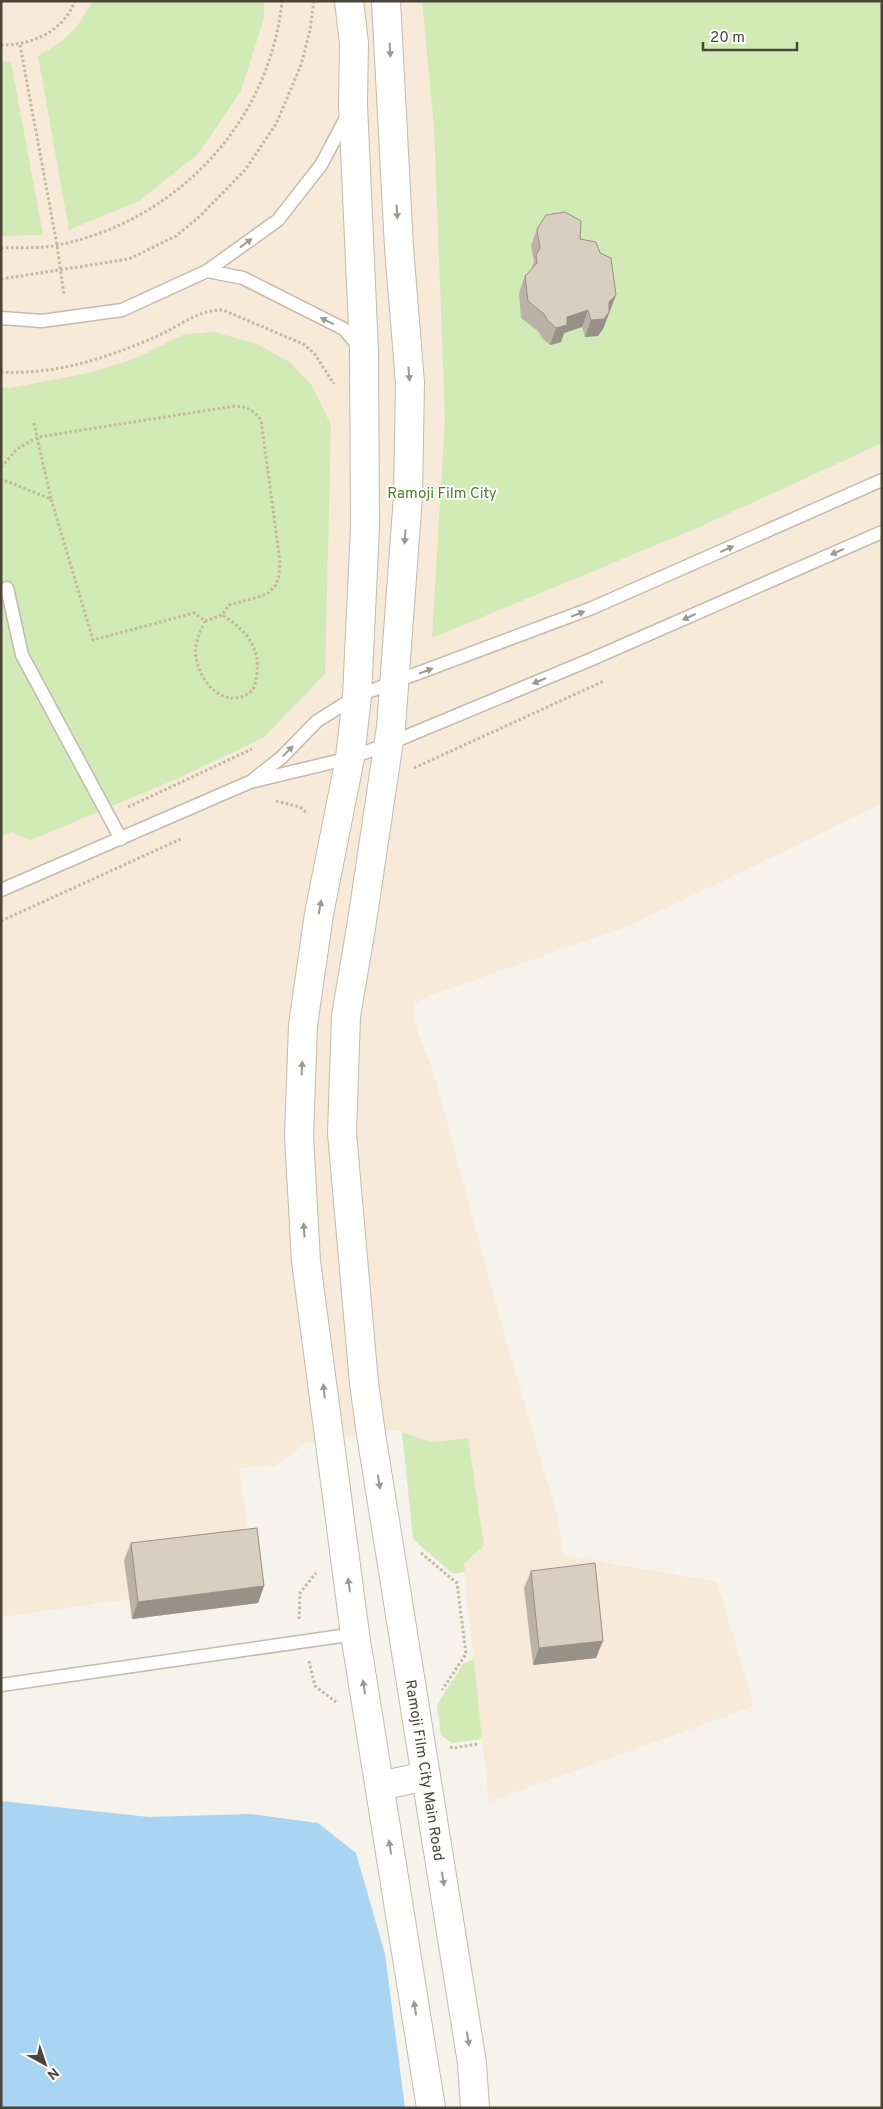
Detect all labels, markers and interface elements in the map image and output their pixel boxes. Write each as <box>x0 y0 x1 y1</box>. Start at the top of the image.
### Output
scale bar <box>703 20 797 52</box>
text: 20 m <box>710 29 745 48</box>
one-way arrow <box>386 42 394 58</box>
one-way arrow <box>393 204 401 220</box>
one-way arrow <box>239 238 253 248</box>
one-way arrow <box>320 316 334 324</box>
one-way arrow <box>405 366 413 382</box>
park label: Ramoji Film City <box>387 485 497 504</box>
one-way arrow <box>401 529 409 545</box>
one-way arrow <box>720 544 734 552</box>
one-way arrow <box>830 549 844 557</box>
one-way arrow <box>571 609 585 617</box>
one-way arrow <box>681 614 696 622</box>
one-way arrow <box>419 667 434 675</box>
one-way arrow <box>532 678 546 686</box>
one-way arrow <box>282 746 294 758</box>
one-way arrow <box>317 898 325 914</box>
one-way arrow <box>298 1060 306 1076</box>
one-way arrow <box>300 1222 308 1238</box>
one-way arrow <box>320 1383 328 1399</box>
one-way arrow <box>375 1474 383 1490</box>
one-way arrow <box>345 1577 353 1593</box>
one-way arrow <box>360 1678 368 1694</box>
street label: Ramoji Film City Main Road <box>400 1678 447 1862</box>
one-way arrow <box>386 1839 394 1855</box>
one-way arrow <box>439 1871 447 1887</box>
one-way arrow <box>411 1999 419 2015</box>
one-way arrow <box>464 2032 472 2048</box>
north arrow <box>20 2039 70 2089</box>
text: N <box>43 2063 62 2083</box>

